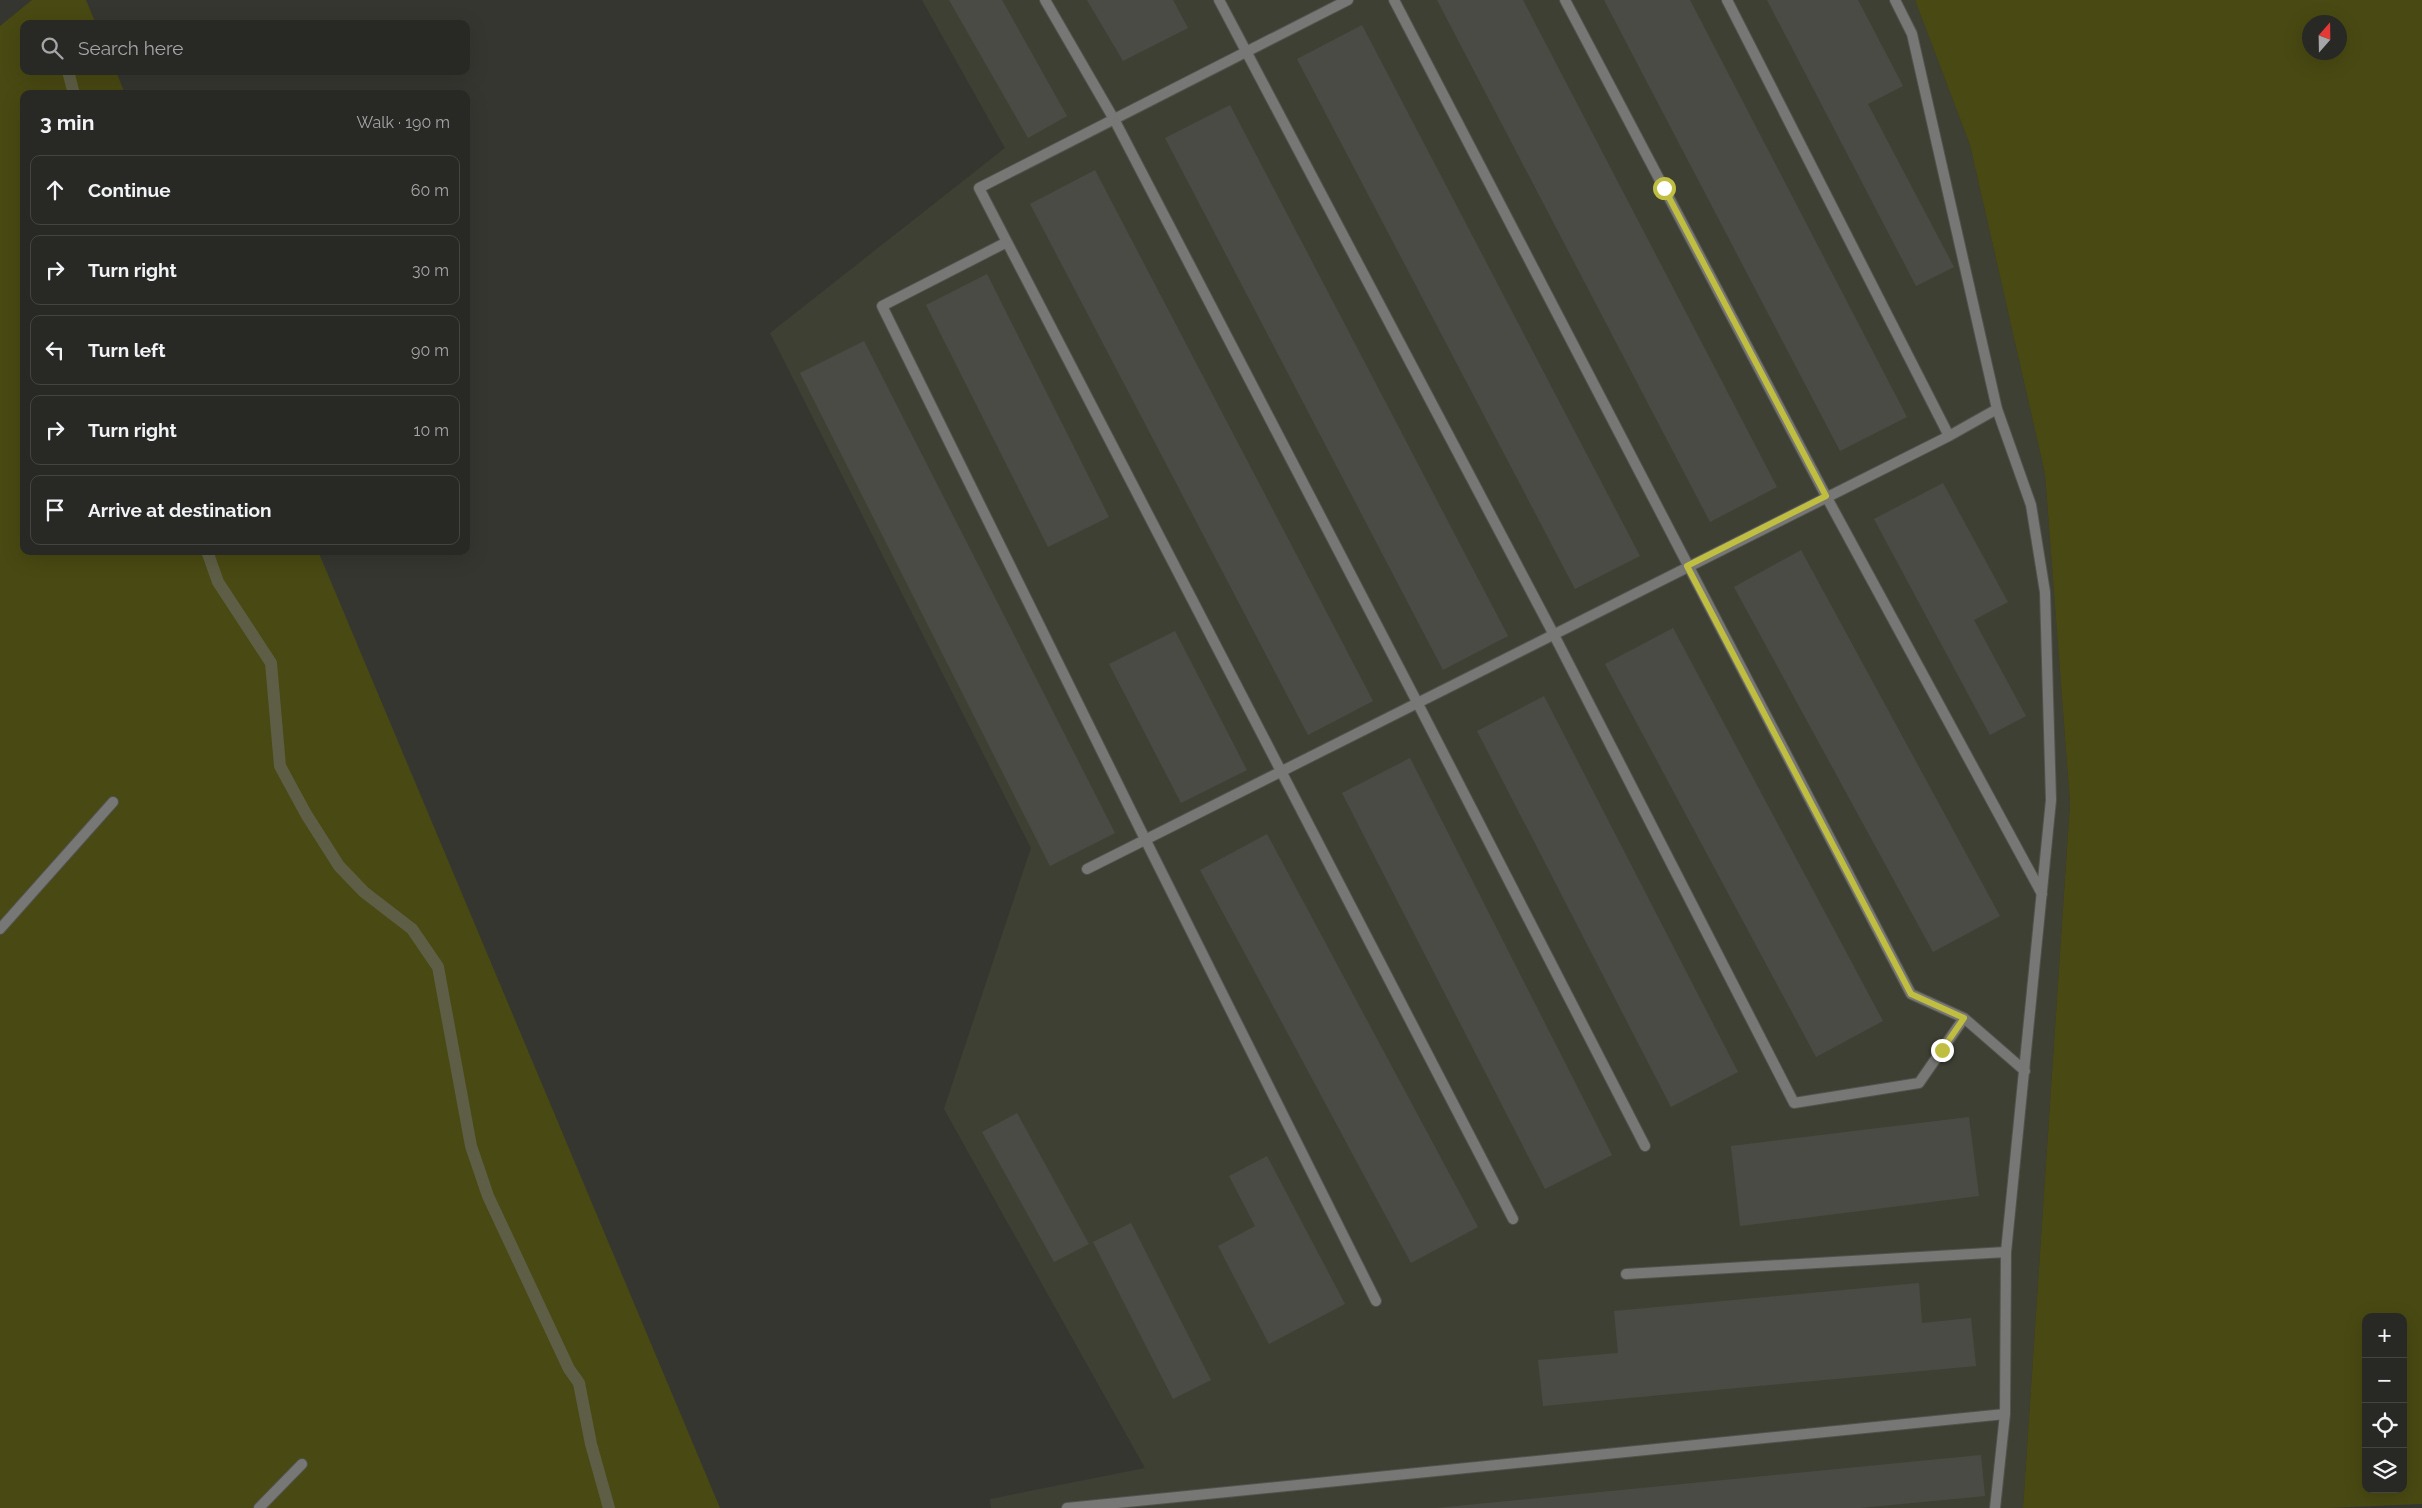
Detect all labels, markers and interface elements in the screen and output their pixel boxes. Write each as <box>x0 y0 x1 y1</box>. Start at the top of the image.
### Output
north arrow <box>2302 15 2347 60</box>
search box <box>20 20 470 75</box>
icon: search <box>38 34 66 62</box>
text: Search here <box>78 37 184 59</box>
text: 3 min <box>40 110 94 135</box>
text: Walk · 190 m <box>357 113 450 132</box>
icon: ahead <box>41 176 69 204</box>
route start <box>1653 177 1676 200</box>
text: Continue <box>88 179 171 201</box>
text: 60 m <box>411 181 449 200</box>
icon: right <box>41 256 69 284</box>
text: Turn right <box>88 259 177 281</box>
text: 30 m <box>412 261 449 280</box>
icon: left <box>41 336 69 364</box>
text: Turn left <box>88 339 165 361</box>
text: 90 m <box>411 341 449 360</box>
icon: right <box>41 416 69 444</box>
text: Turn right <box>88 419 177 441</box>
text: 10 m <box>414 421 449 440</box>
icon: arrive <box>41 496 69 524</box>
text: Arrive at destination <box>88 499 272 521</box>
route end <box>1931 1039 1954 1062</box>
map controls <box>2362 1313 2407 1493</box>
button: + <box>2362 1313 2407 1358</box>
button: − <box>2362 1358 2407 1403</box>
button: locate <box>2362 1403 2407 1448</box>
button: layers <box>2362 1448 2407 1493</box>

